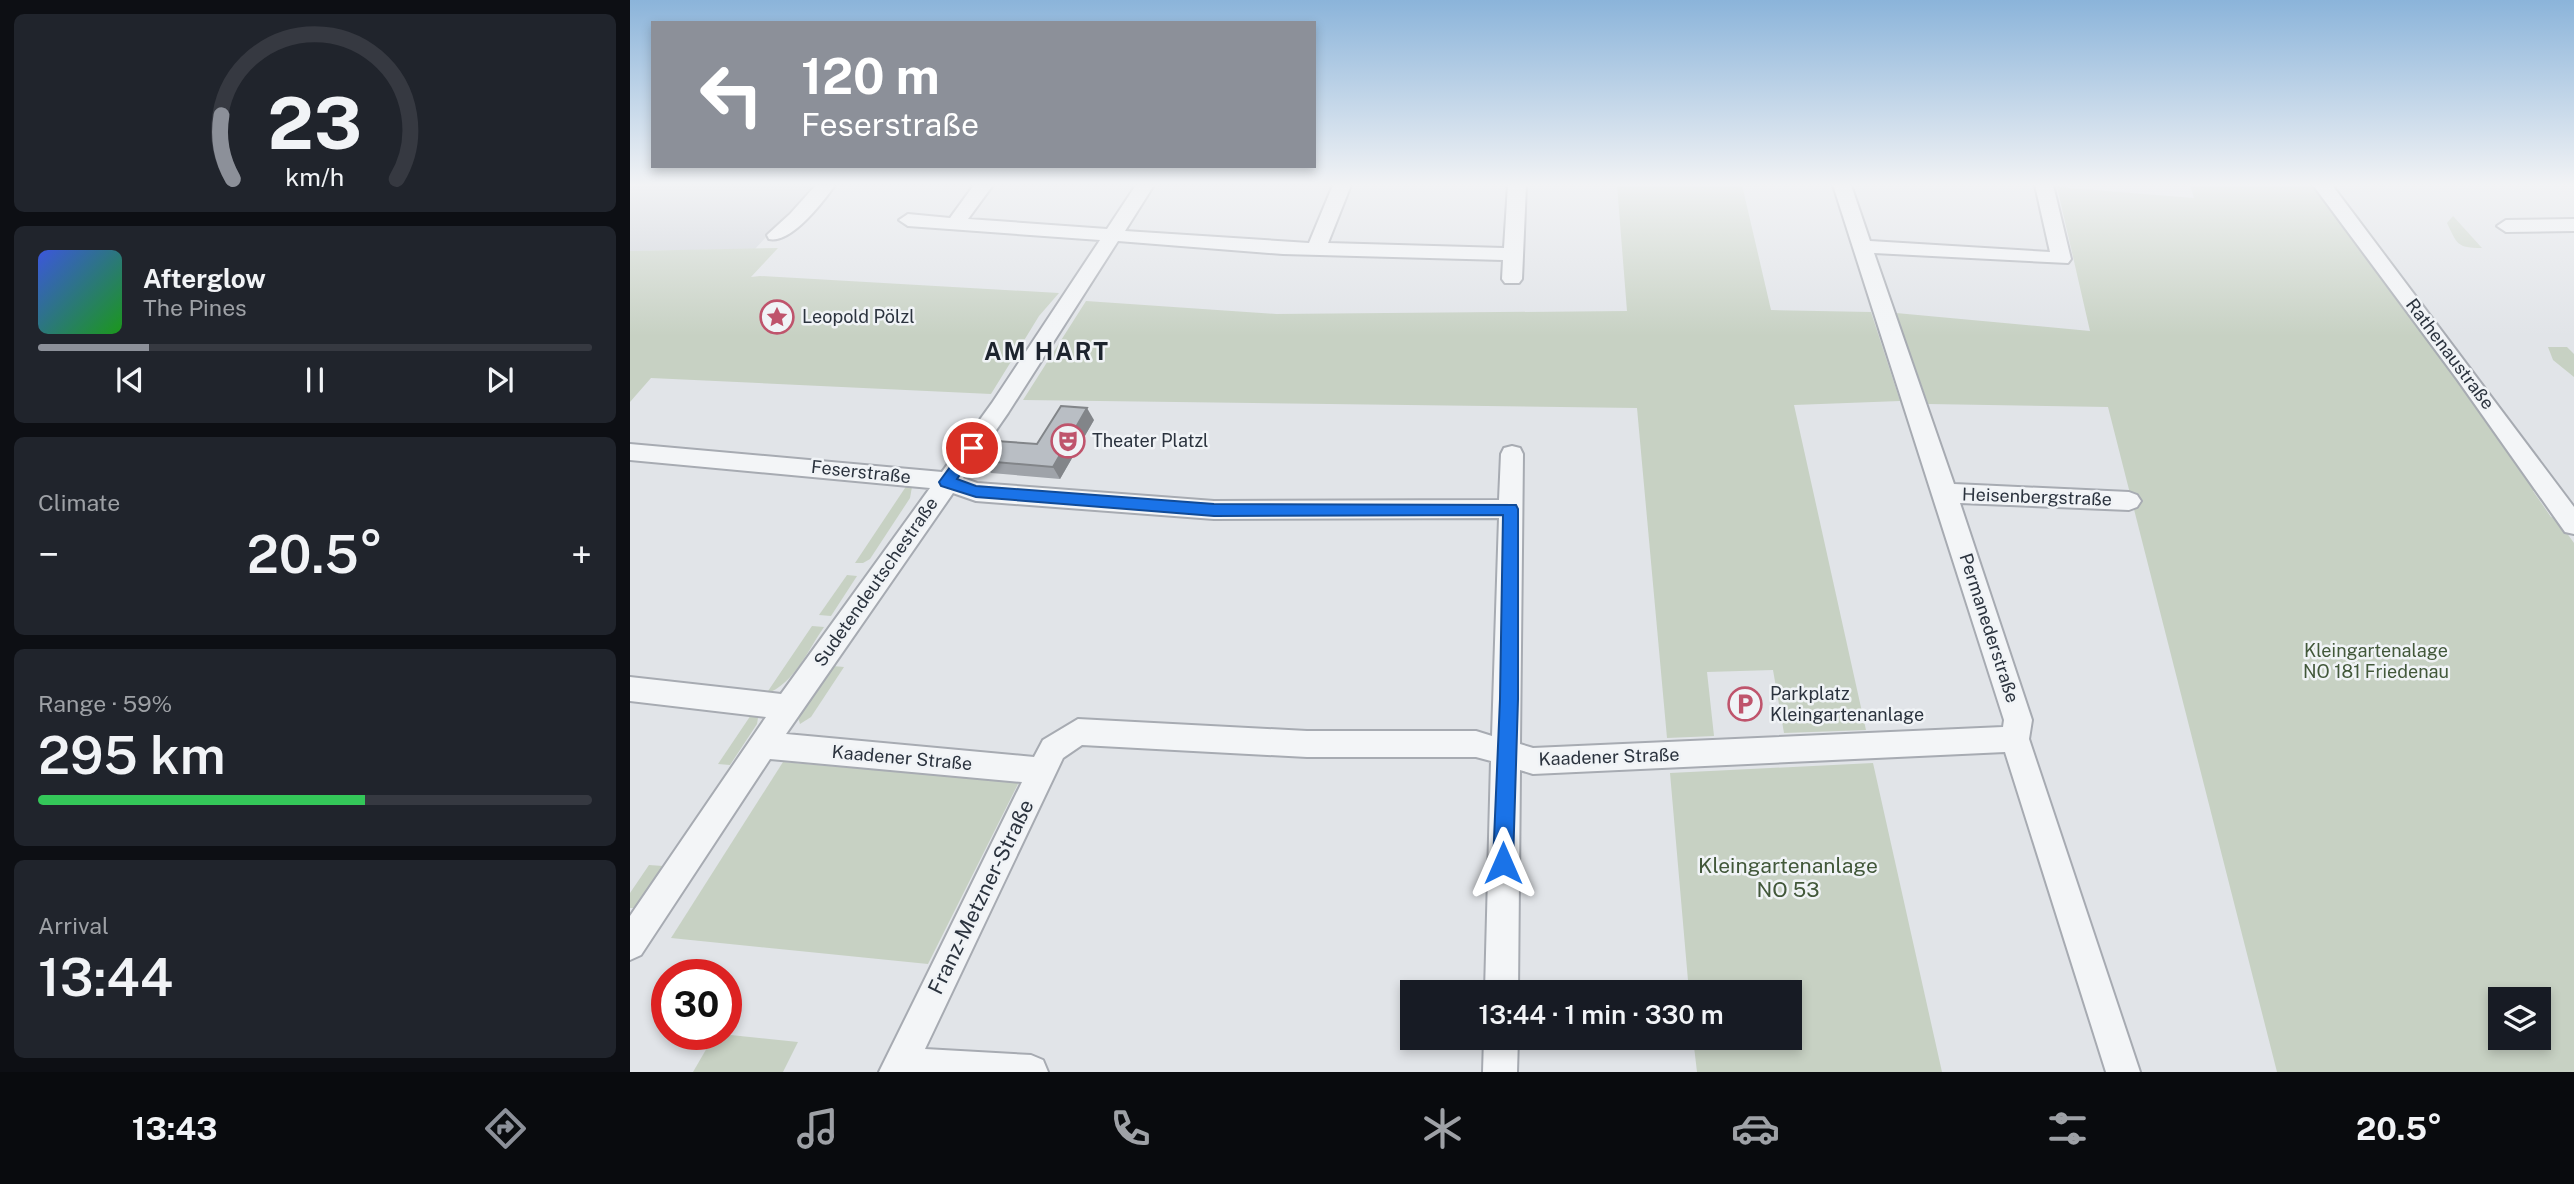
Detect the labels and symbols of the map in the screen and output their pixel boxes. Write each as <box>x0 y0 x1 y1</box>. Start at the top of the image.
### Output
street label: Rathenaustraße <box>2402 294 2499 413</box>
place icon: Leopold Pölzl <box>758 298 796 336</box>
place label: Leopold Pölzl <box>802 306 915 327</box>
district label: AM HART <box>984 337 1110 365</box>
pin <box>942 418 1002 478</box>
theatre icon: Theater Platzl <box>1049 422 1087 460</box>
place label: Theater Platzl <box>1092 430 1209 451</box>
street label: Feserstraße <box>810 456 912 487</box>
street label: Heisenbergstraße <box>1962 483 2112 510</box>
street label: Sudetendeutschestraße <box>809 493 942 670</box>
street label: Permanederstraße <box>1955 550 2024 705</box>
park label: Kleingartenalage NO 181 Friedenau <box>2303 640 2449 682</box>
place label: Parkplatz Kleingartenanlage <box>1770 683 1924 725</box>
parking icon: Parkplatz Kleingartenanlage <box>1726 685 1764 723</box>
street label: Kaadener Straße <box>831 741 973 774</box>
street label: Kaadener Straße <box>1538 744 1680 769</box>
street label: Franz-Metzner-Straße <box>922 795 1039 998</box>
position arrow <box>1466 826 1540 900</box>
park label: Kleingartenanlage NO 53 <box>1698 853 1878 902</box>
speed limit sign: 30 <box>651 959 742 1050</box>

